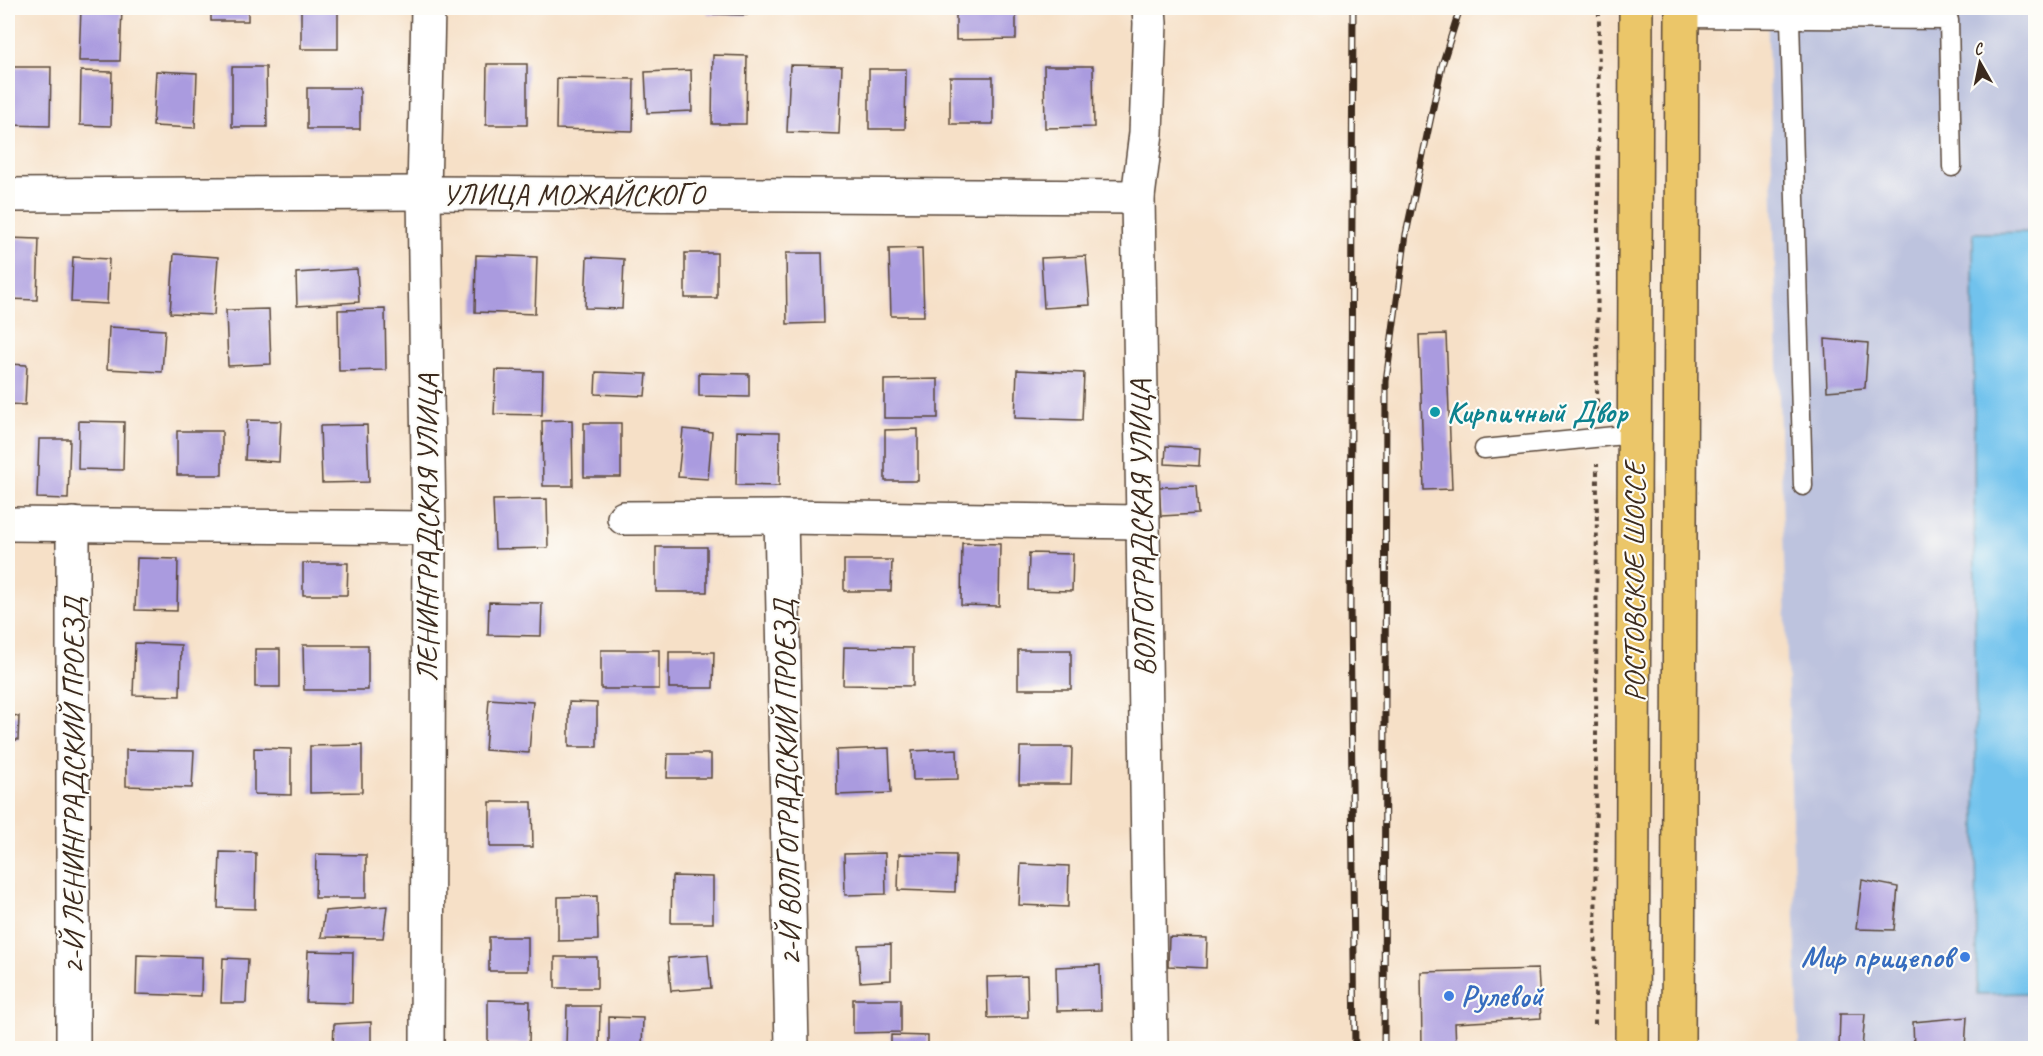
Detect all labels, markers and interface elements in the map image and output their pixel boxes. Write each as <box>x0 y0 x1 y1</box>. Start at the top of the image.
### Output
north arrow <box>1950 33 2010 93</box>
text: С <box>1972 38 1985 60</box>
street label: УЛИЦА МОЖАЙСКОГО <box>442 175 707 213</box>
street label: ЛЕНИНГРАДСКАЯ УЛИЦА <box>408 373 446 682</box>
street label: ВОЛГОГРАДСКАЯ УЛИЦА <box>1120 379 1164 676</box>
place label: Кирпичный Двор <box>1447 393 1629 431</box>
marker: Кирпичный Двор <box>1428 405 1442 419</box>
street label: РОСТОВСКОЕ ШОССЕ <box>1615 459 1653 702</box>
street label: 2-Й ЛЕНИНГРАДСКИЙ ПРОЕЗД <box>54 595 92 974</box>
street label: 2-Й ВОЛГОГРАДСКИЙ ПРОЕЗД <box>765 597 809 966</box>
place label: Мир прицепов <box>1801 938 1959 976</box>
marker: Мир прицепов <box>1958 950 1972 964</box>
place label: Рулевой <box>1461 977 1545 1015</box>
marker: Рулевой <box>1442 989 1456 1003</box>

